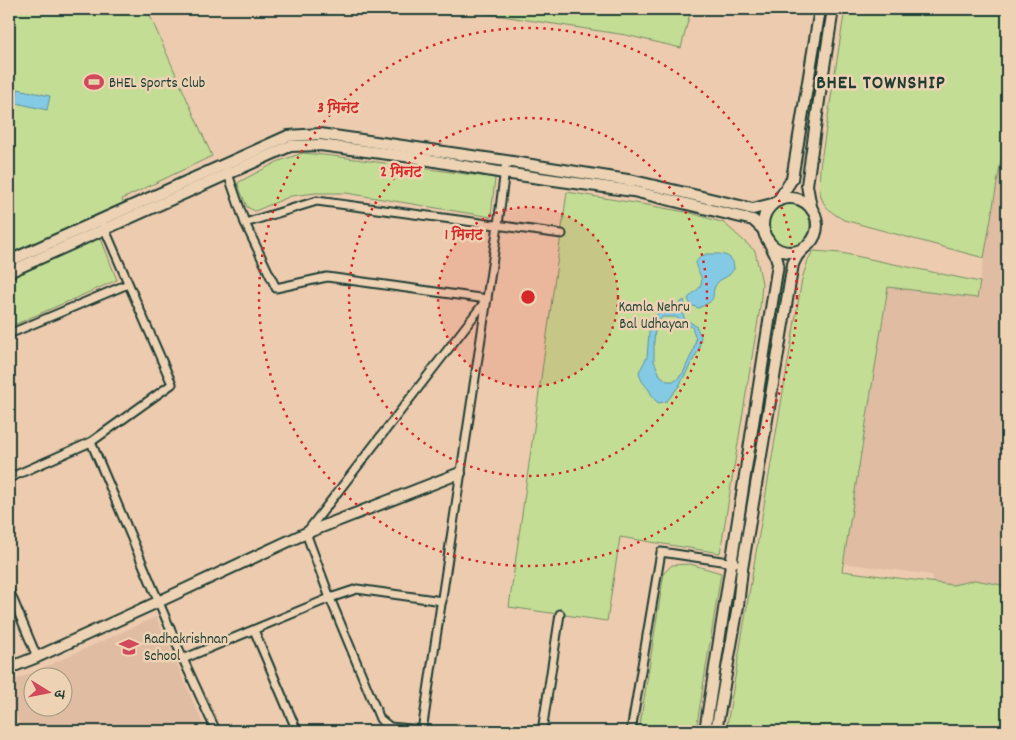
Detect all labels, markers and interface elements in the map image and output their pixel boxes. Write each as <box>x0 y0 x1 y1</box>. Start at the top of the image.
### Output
district label: BHEL TOWNSHIP <box>816 70 946 98</box>
sports icon: BHEL Sports Club <box>83 71 105 93</box>
place label: BHEL Sports Club <box>109 73 205 95</box>
text: 3 मिनट <box>317 98 360 120</box>
text: 2 मिनट <box>380 162 422 184</box>
text: 1 मिनट <box>445 225 484 247</box>
centre of rings <box>519 288 537 306</box>
park label: Kamla Nehru Bal Udhayan <box>618 297 690 336</box>
place label: Radhakrishnan School <box>144 629 228 668</box>
school or university icon: Radhakrishnan School <box>118 636 140 658</box>
north arrow <box>22 668 72 718</box>
text: उ <box>48 687 70 701</box>

